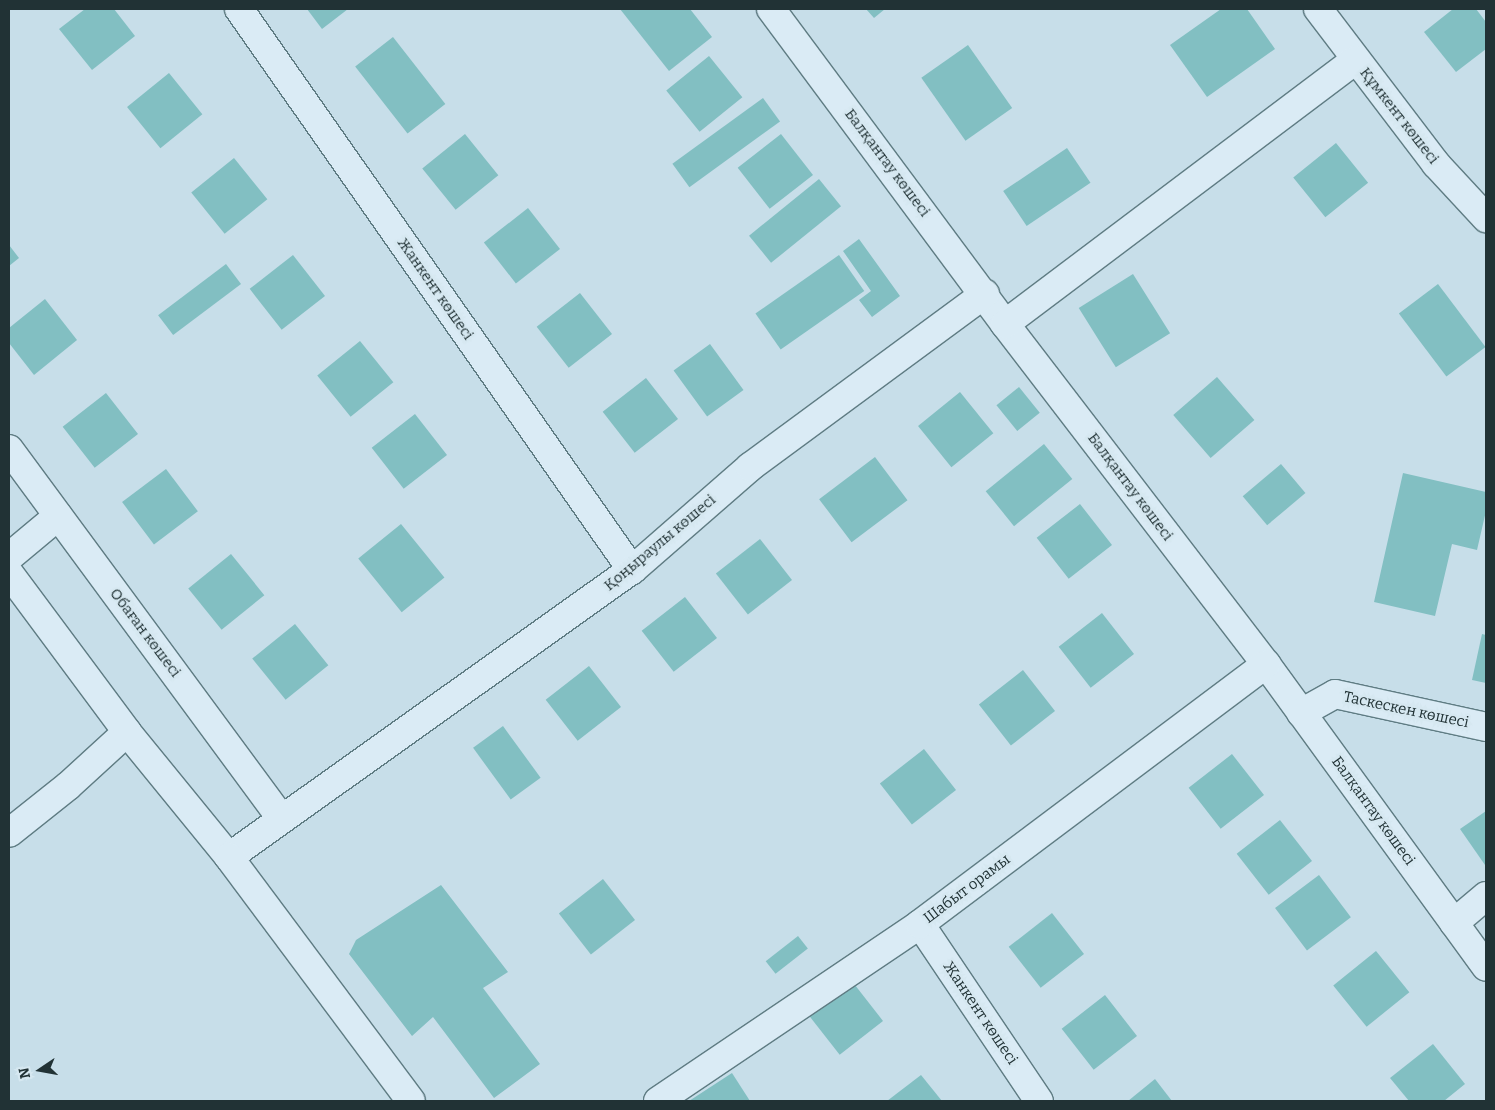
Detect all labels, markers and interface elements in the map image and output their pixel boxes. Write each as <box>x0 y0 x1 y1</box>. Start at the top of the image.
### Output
street label: Құмкент көшесі <box>1356 64 1442 168</box>
street label: Балқантау көшесі <box>841 106 933 220</box>
street label: Жанкент көшесі <box>393 235 477 343</box>
street label: Балқантау көшесі <box>1084 430 1176 544</box>
street label: Қоңыраулы көшесі <box>601 491 719 595</box>
street label: Обаған көшесі <box>106 585 184 681</box>
street label: Таскескен көшесі <box>1342 688 1470 732</box>
street label: Балқантау көшесі <box>1327 753 1419 869</box>
street label: Шабыт орамы <box>920 851 1014 927</box>
street label: Жанкент көшесі <box>939 958 1021 1068</box>
north arrow <box>15 1045 65 1095</box>
text: N <box>15 1066 34 1080</box>

